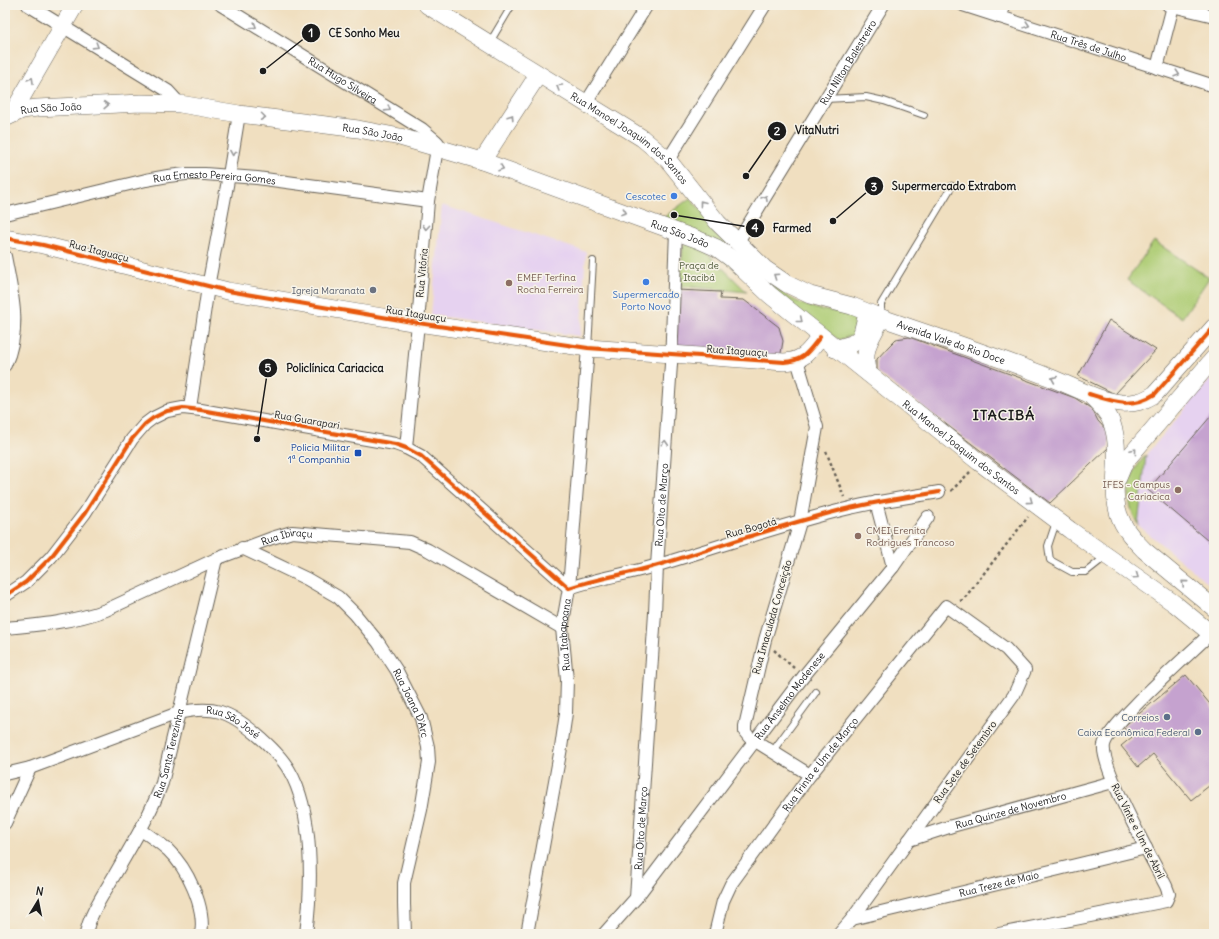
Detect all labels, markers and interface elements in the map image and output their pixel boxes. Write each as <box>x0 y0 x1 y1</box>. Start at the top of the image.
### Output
street label: Rua Nílton Balestreiro <box>817 17 879 107</box>
one-way arrow <box>250 21 257 28</box>
one-way arrow <box>1023 21 1030 29</box>
callout: CE Sonho Meu <box>301 22 408 45</box>
text: 1 <box>309 25 313 40</box>
text: CE Sonho Meu <box>328 26 400 40</box>
street label: Rua Três de Julho <box>1049 27 1129 64</box>
one-way arrow <box>92 41 99 49</box>
street label: Rua Hugo Silveira <box>306 54 380 107</box>
one-way arrow <box>1173 69 1180 78</box>
one-way arrow <box>27 77 34 84</box>
one-way arrow <box>556 85 563 92</box>
street label: Rua Manoel Joaquim dos Santos <box>568 89 691 187</box>
street label: Rua São João <box>20 99 82 117</box>
one-way arrow <box>103 101 109 109</box>
one-way arrow <box>384 104 391 111</box>
one-way arrow <box>260 112 266 121</box>
one-way arrow <box>506 114 513 121</box>
callout: VitaNutri <box>767 119 847 142</box>
street label: Rua São João <box>342 121 405 144</box>
text: 2 <box>774 123 781 138</box>
text: VitaNutri <box>795 123 839 137</box>
one-way arrow <box>229 150 238 156</box>
one-way arrow <box>498 163 505 172</box>
street label: Rua Ernesto Pereira Gomes <box>152 167 277 187</box>
callout: Supermercado Extrabom <box>864 175 1024 198</box>
text: 3 <box>871 179 878 194</box>
text: Supermercado Extrabom <box>892 179 1016 194</box>
place label: Cescotec <box>625 190 666 203</box>
marker: Cescotec <box>669 191 679 201</box>
one-way arrow <box>760 195 767 202</box>
one-way arrow <box>700 200 707 207</box>
one-way arrow <box>620 207 627 215</box>
callout: Farmed <box>745 216 819 239</box>
street label: Rua São João <box>649 217 712 250</box>
text: 4 <box>752 220 759 235</box>
text: Farmed <box>773 221 812 235</box>
one-way arrow <box>421 224 430 230</box>
street label: Rua Itaguaçu <box>68 237 130 265</box>
street label: Rua Vitória <box>413 247 431 298</box>
park label: Praça de Itacibá <box>679 259 719 284</box>
place label: EMEF Terfina Rocha Ferreira <box>517 271 584 296</box>
one-way arrow <box>773 273 780 281</box>
marker: Supermercado Porto Novo <box>641 277 651 287</box>
marker: EMEF Terfina Rocha Ferreira <box>504 278 514 288</box>
place label: Igreja Maranata <box>292 284 365 297</box>
marker: Igreja Maranata <box>368 285 378 295</box>
place label: Supermercado Porto Novo <box>613 288 680 313</box>
street label: Rua Itaguaçu <box>385 303 447 325</box>
one-way arrow <box>795 315 803 322</box>
street label: Avenida Vale do Rio Doce <box>895 317 1007 367</box>
street label: Rua Itaguaçu <box>706 342 768 360</box>
callout: Policlínica Cariacica <box>258 357 392 380</box>
text: 5 <box>265 360 272 375</box>
text: Policlínica Cariacica <box>286 361 385 375</box>
one-way arrow <box>1050 375 1057 383</box>
street label: Rua Manoel Joaquim dos Santos <box>900 397 1023 497</box>
district label: ITACIBÁ <box>973 406 1035 424</box>
street label: Rua Guarapari <box>273 408 341 432</box>
one-way arrow <box>661 440 670 446</box>
place label: Policia Militar 1ª Companhia <box>288 441 350 466</box>
marker: Policia Militar 1ª Companhia <box>353 448 363 458</box>
one-way arrow <box>1129 449 1136 456</box>
street label: Rua Oito de Março <box>652 462 671 547</box>
place label: IFES - Campus Cariacica <box>1103 478 1170 503</box>
marker: IFES - Campus Cariacica <box>1173 485 1183 495</box>
one-way arrow <box>1026 496 1033 503</box>
street label: Rua Bogotá <box>724 514 778 541</box>
place label: CMEI Erenita Rodrigues Trancoso <box>866 524 955 549</box>
street label: Rua Ibiraçu <box>259 526 313 548</box>
marker: CMEI Erenita Rodrigues Trancoso <box>853 531 863 541</box>
street label: Rua Imaculada Conceição <box>749 558 795 676</box>
one-way arrow <box>1132 571 1139 579</box>
one-way arrow <box>1181 581 1189 588</box>
street label: Rua Itabapoana <box>555 597 574 672</box>
street label: Rua Anselmo Modenese <box>751 649 827 742</box>
street label: Rua Joana D'Arc <box>390 666 432 739</box>
street label: Rua São José <box>206 703 263 741</box>
street label: Rua Santa Terezinha <box>150 707 186 800</box>
place label: Correios <box>1121 711 1159 724</box>
marker: Correios <box>1162 712 1172 722</box>
street label: Rua Trinta e Um de Março <box>779 714 861 814</box>
street label: Rua Sete de Setembro <box>931 718 1000 806</box>
place label: Caixa Econômica Federal <box>1077 726 1190 739</box>
marker: Caixa Econômica Federal <box>1193 727 1203 737</box>
street label: Rua Vinte e Um de Abril <box>1108 781 1168 881</box>
street label: Rua Oito de Março <box>631 786 650 870</box>
street label: Rua Quinze de Novembro <box>954 789 1068 831</box>
street label: Rua Treze de Maio <box>958 868 1040 899</box>
north arrow <box>18 881 58 921</box>
text: N <box>35 884 45 899</box>

